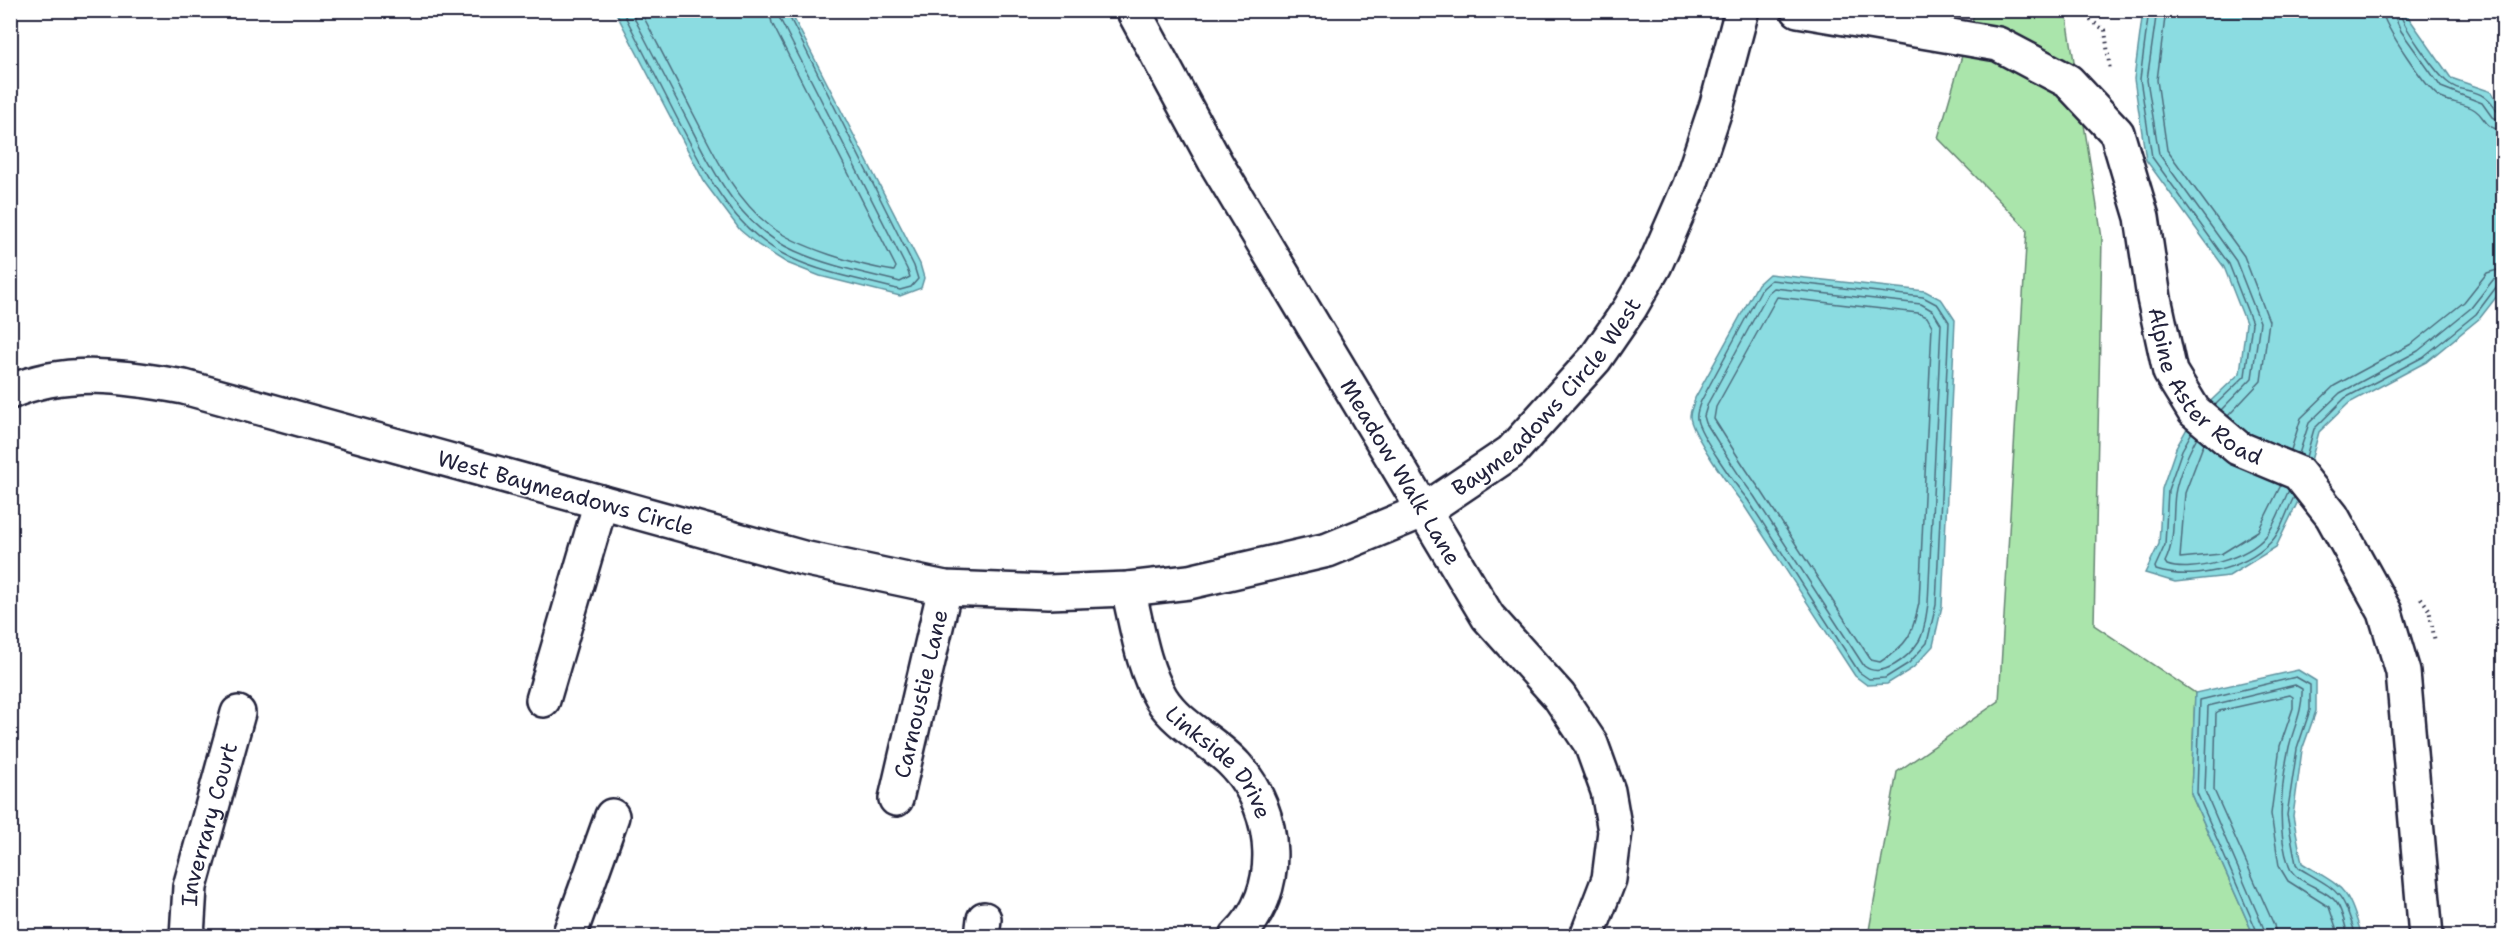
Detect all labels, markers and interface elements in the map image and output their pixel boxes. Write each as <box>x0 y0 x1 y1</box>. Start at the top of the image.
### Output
street label: Baymeadows Circle West <box>1446 293 1648 503</box>
street label: Alpine Aster Road <box>2141 304 2267 472</box>
street label: Meadow Walk Lane <box>1334 374 1468 571</box>
street label: West Baymeadows Circle <box>434 444 697 542</box>
street label: Carnoustie Lane <box>887 607 955 781</box>
street label: Linkside Drive <box>1159 700 1278 823</box>
street label: Inverrary Court <box>175 739 244 907</box>

